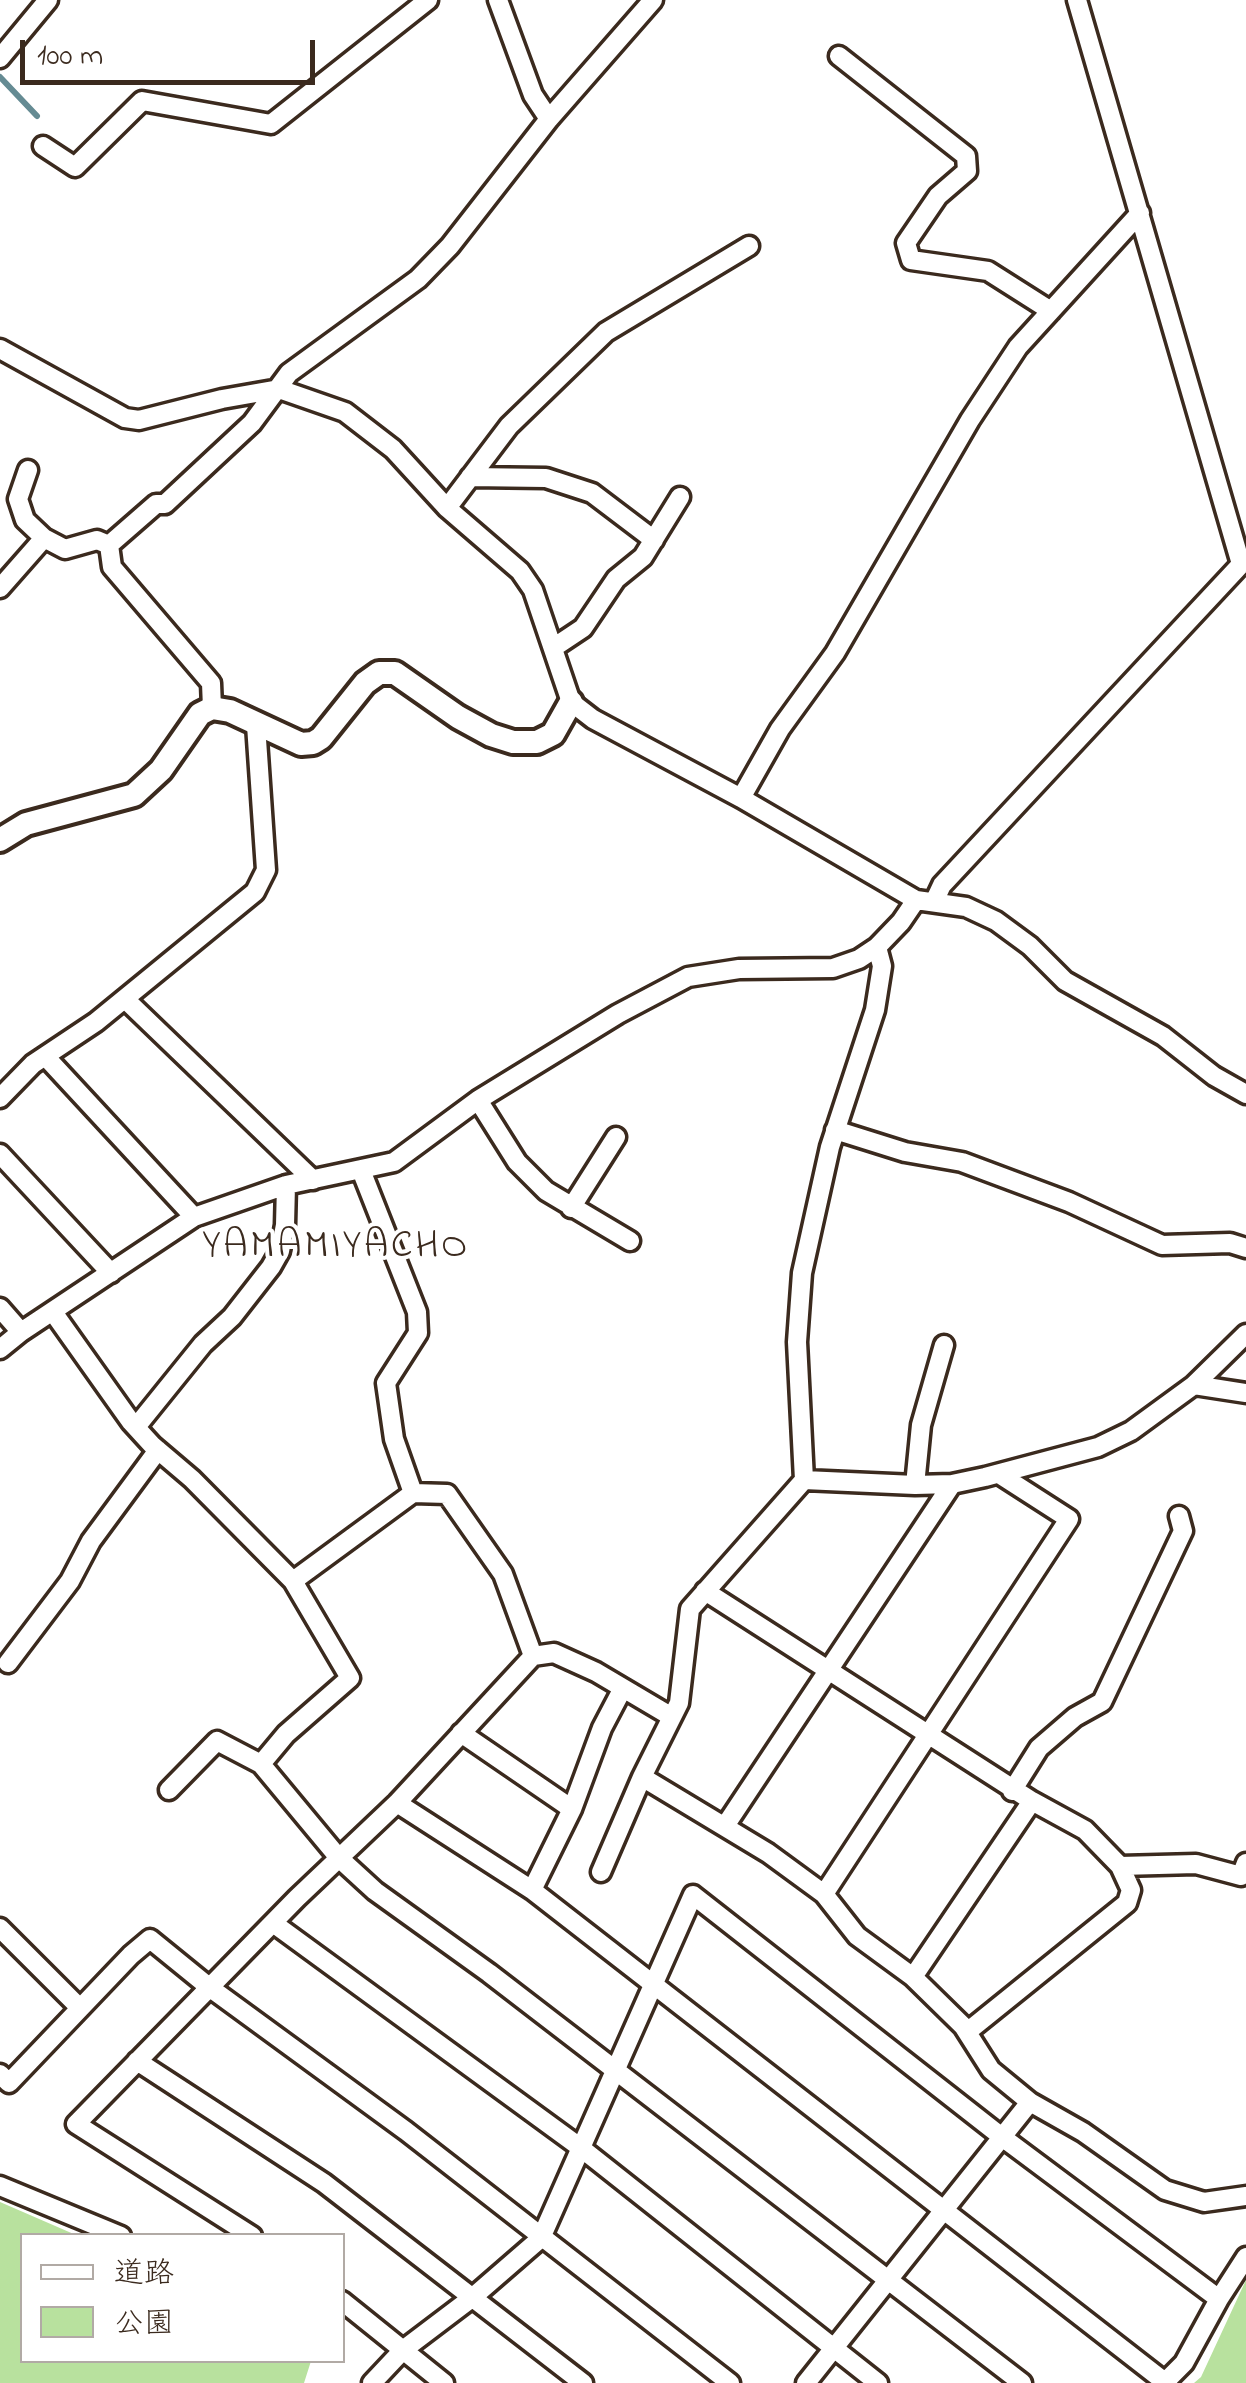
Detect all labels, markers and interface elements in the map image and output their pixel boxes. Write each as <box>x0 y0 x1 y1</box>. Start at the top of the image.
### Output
scale bar <box>25 20 320 82</box>
text: 100 m <box>37 35 103 79</box>
district label: YAMAMIYACHO <box>202 1225 470 1273</box>
legend <box>20 2233 345 2363</box>
text: 道路 <box>114 2253 174 2297</box>
text: 公園 <box>114 2303 174 2347</box>

